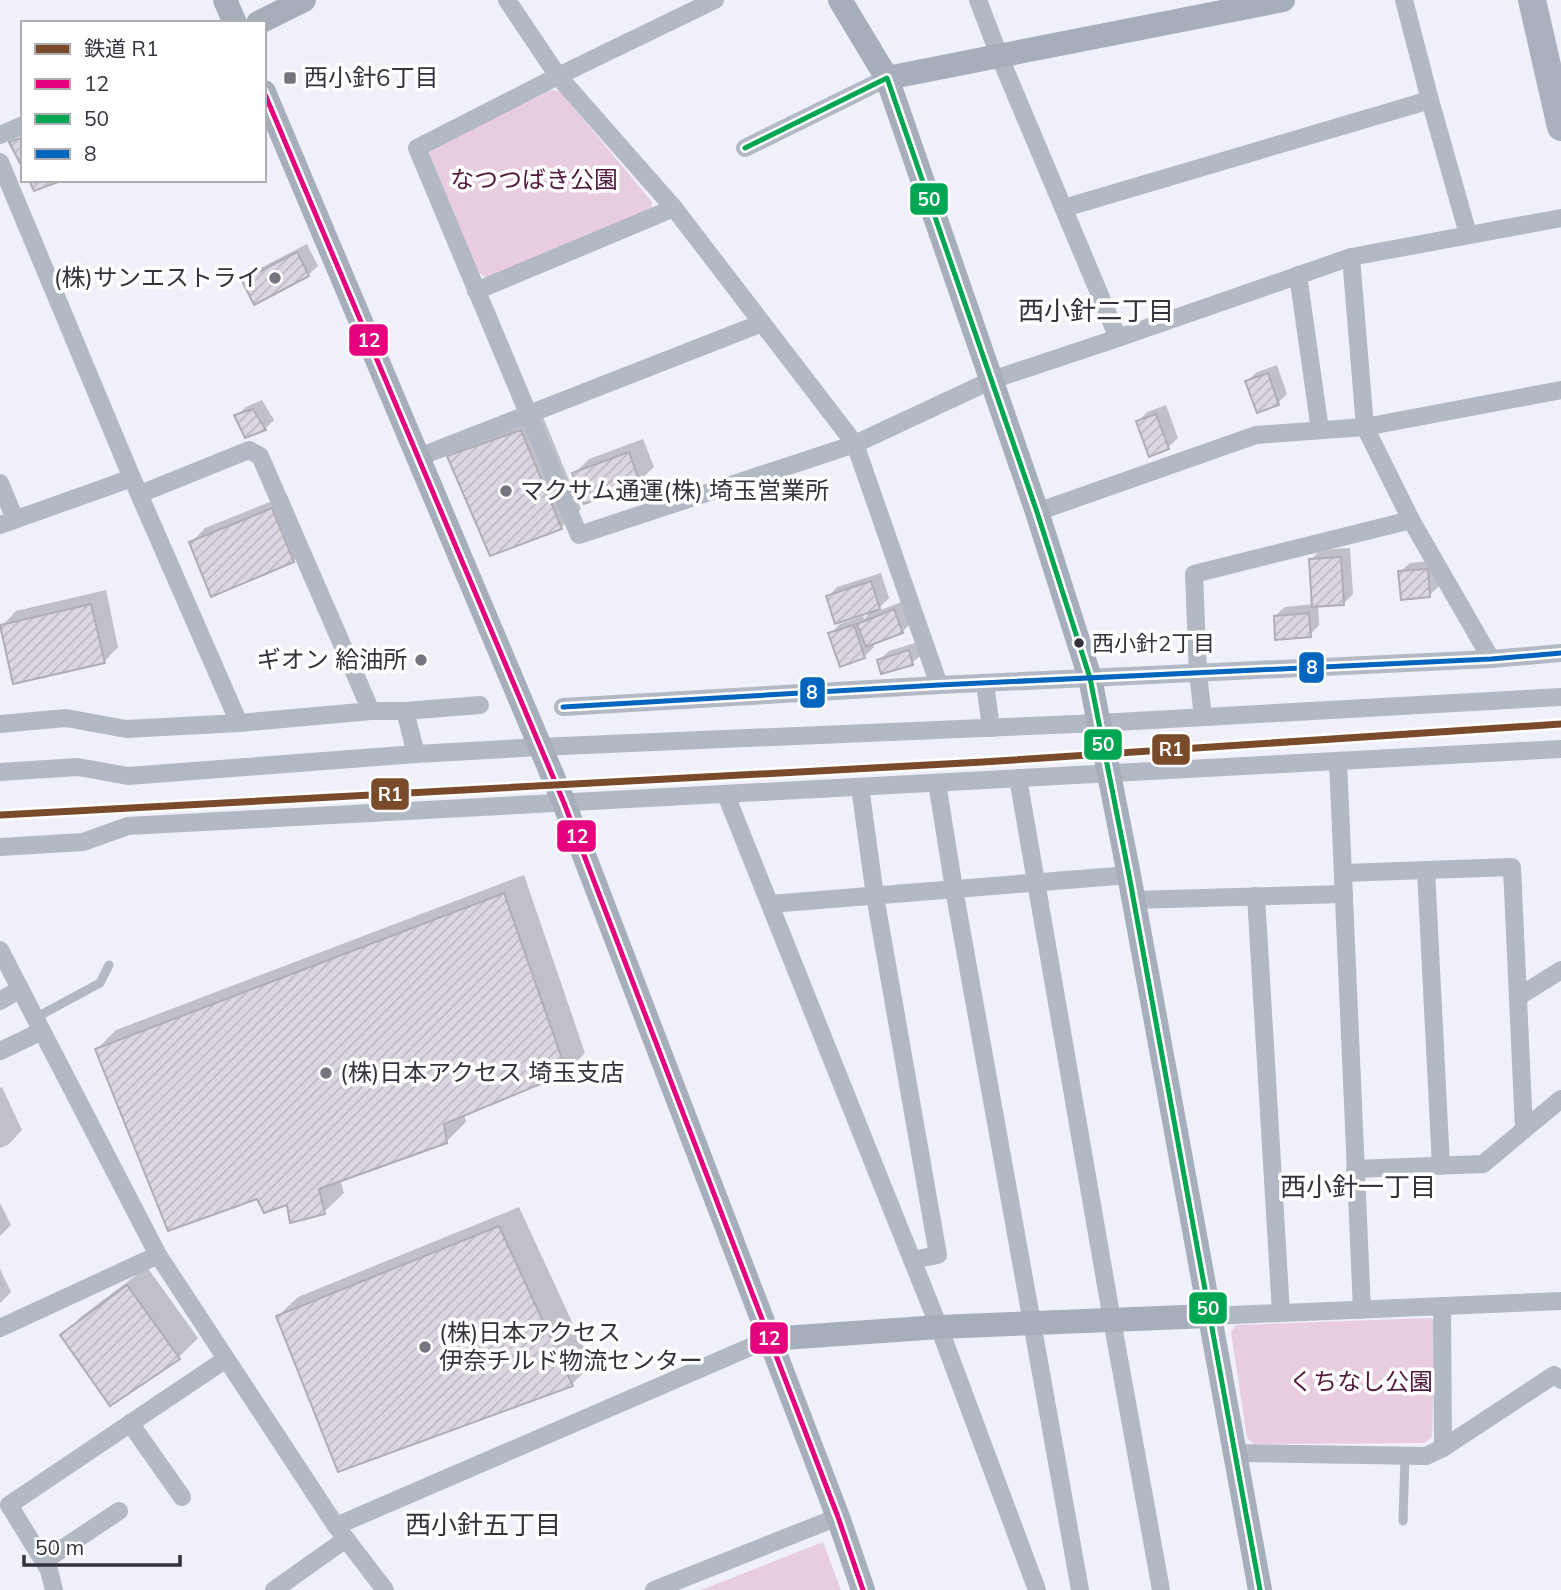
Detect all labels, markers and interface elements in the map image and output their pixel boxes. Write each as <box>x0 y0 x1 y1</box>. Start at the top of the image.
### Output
legend <box>21 21 266 182</box>
text: 鉄道 R1 <box>84 35 159 61</box>
place label: 西小針6丁目 <box>304 62 438 92</box>
text: 12 <box>84 70 109 96</box>
marker: 西小針6丁目 <box>282 70 298 86</box>
text: 50 <box>84 105 109 131</box>
text: 8 <box>84 140 97 166</box>
park label: なつつばき公園 <box>450 164 618 194</box>
line badge: 50 <box>909 182 949 216</box>
text: 50 <box>918 187 940 211</box>
place label: (株)サンエストライ <box>54 262 261 292</box>
marker: (株)サンエストライ <box>267 270 283 286</box>
district label: 西小針二丁目 <box>1018 294 1174 327</box>
line badge: 12 <box>348 323 389 357</box>
text: 12 <box>358 328 380 352</box>
place label: マクサム通運(株) 埼玉営業所 <box>520 475 829 505</box>
marker: マクサム通運(株) 埼玉営業所 <box>498 483 514 499</box>
place label: 西小針2丁目 <box>1092 629 1215 657</box>
marker: 西小針2丁目 <box>1072 636 1086 650</box>
place label: ギオン 給油所 <box>257 644 407 674</box>
line badge: 8 <box>1298 651 1325 684</box>
marker: ギオン 給油所 <box>413 652 429 668</box>
text: 8 <box>1306 655 1318 679</box>
line badge: 8 <box>799 676 826 709</box>
text: 8 <box>806 680 818 704</box>
line badge: 50 <box>1083 728 1123 761</box>
text: 50 <box>1092 732 1114 756</box>
line badge: R1 <box>1151 733 1191 766</box>
text: R1 <box>1159 737 1183 761</box>
line badge: R1 <box>370 777 410 811</box>
text: R1 <box>378 782 402 806</box>
line badge: 12 <box>556 819 597 853</box>
text: 12 <box>566 824 588 848</box>
place label: (株)日本アクセス 埼玉支店 <box>340 1057 624 1087</box>
marker: (株)日本アクセス 埼玉支店 <box>318 1065 334 1081</box>
district label: 西小針一丁目 <box>1280 1170 1436 1203</box>
line badge: 50 <box>1188 1291 1228 1325</box>
text: 50 <box>1197 1296 1219 1320</box>
place label: (株)日本アクセス 伊奈チルド物流センター <box>439 1317 703 1375</box>
line badge: 12 <box>749 1321 789 1355</box>
text: 12 <box>758 1326 780 1350</box>
marker: (株)日本アクセス 伊奈チルド物流センター <box>417 1339 433 1355</box>
park label: くちなし公園 <box>1289 1366 1433 1396</box>
district label: 西小針五丁目 <box>405 1508 561 1541</box>
scale bar <box>24 1524 180 1568</box>
text: 50 m <box>35 1534 84 1560</box>

